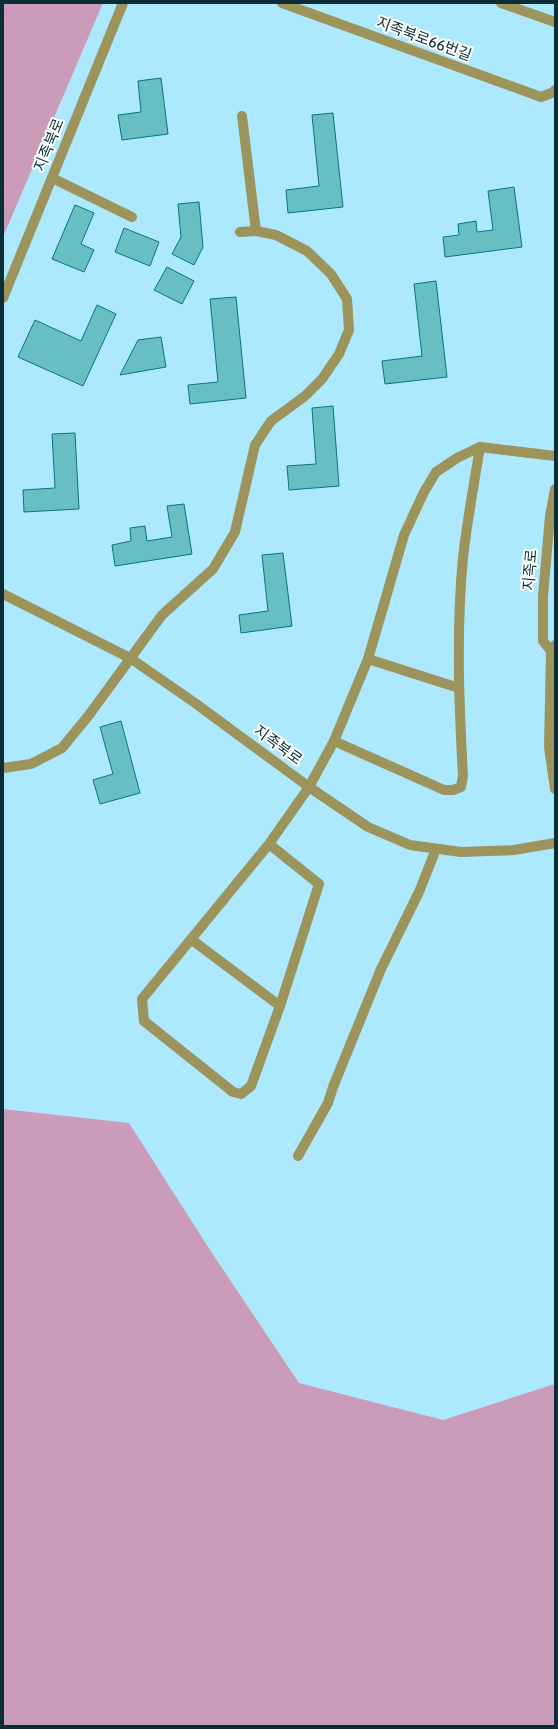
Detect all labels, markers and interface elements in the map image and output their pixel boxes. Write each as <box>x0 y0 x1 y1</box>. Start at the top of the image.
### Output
street label: 지족북로66번길 <box>374 13 474 65</box>
street label: 지족북로 <box>30 116 68 174</box>
street label: 지족로 <box>519 549 541 591</box>
street label: 지족북로 <box>250 721 306 769</box>

